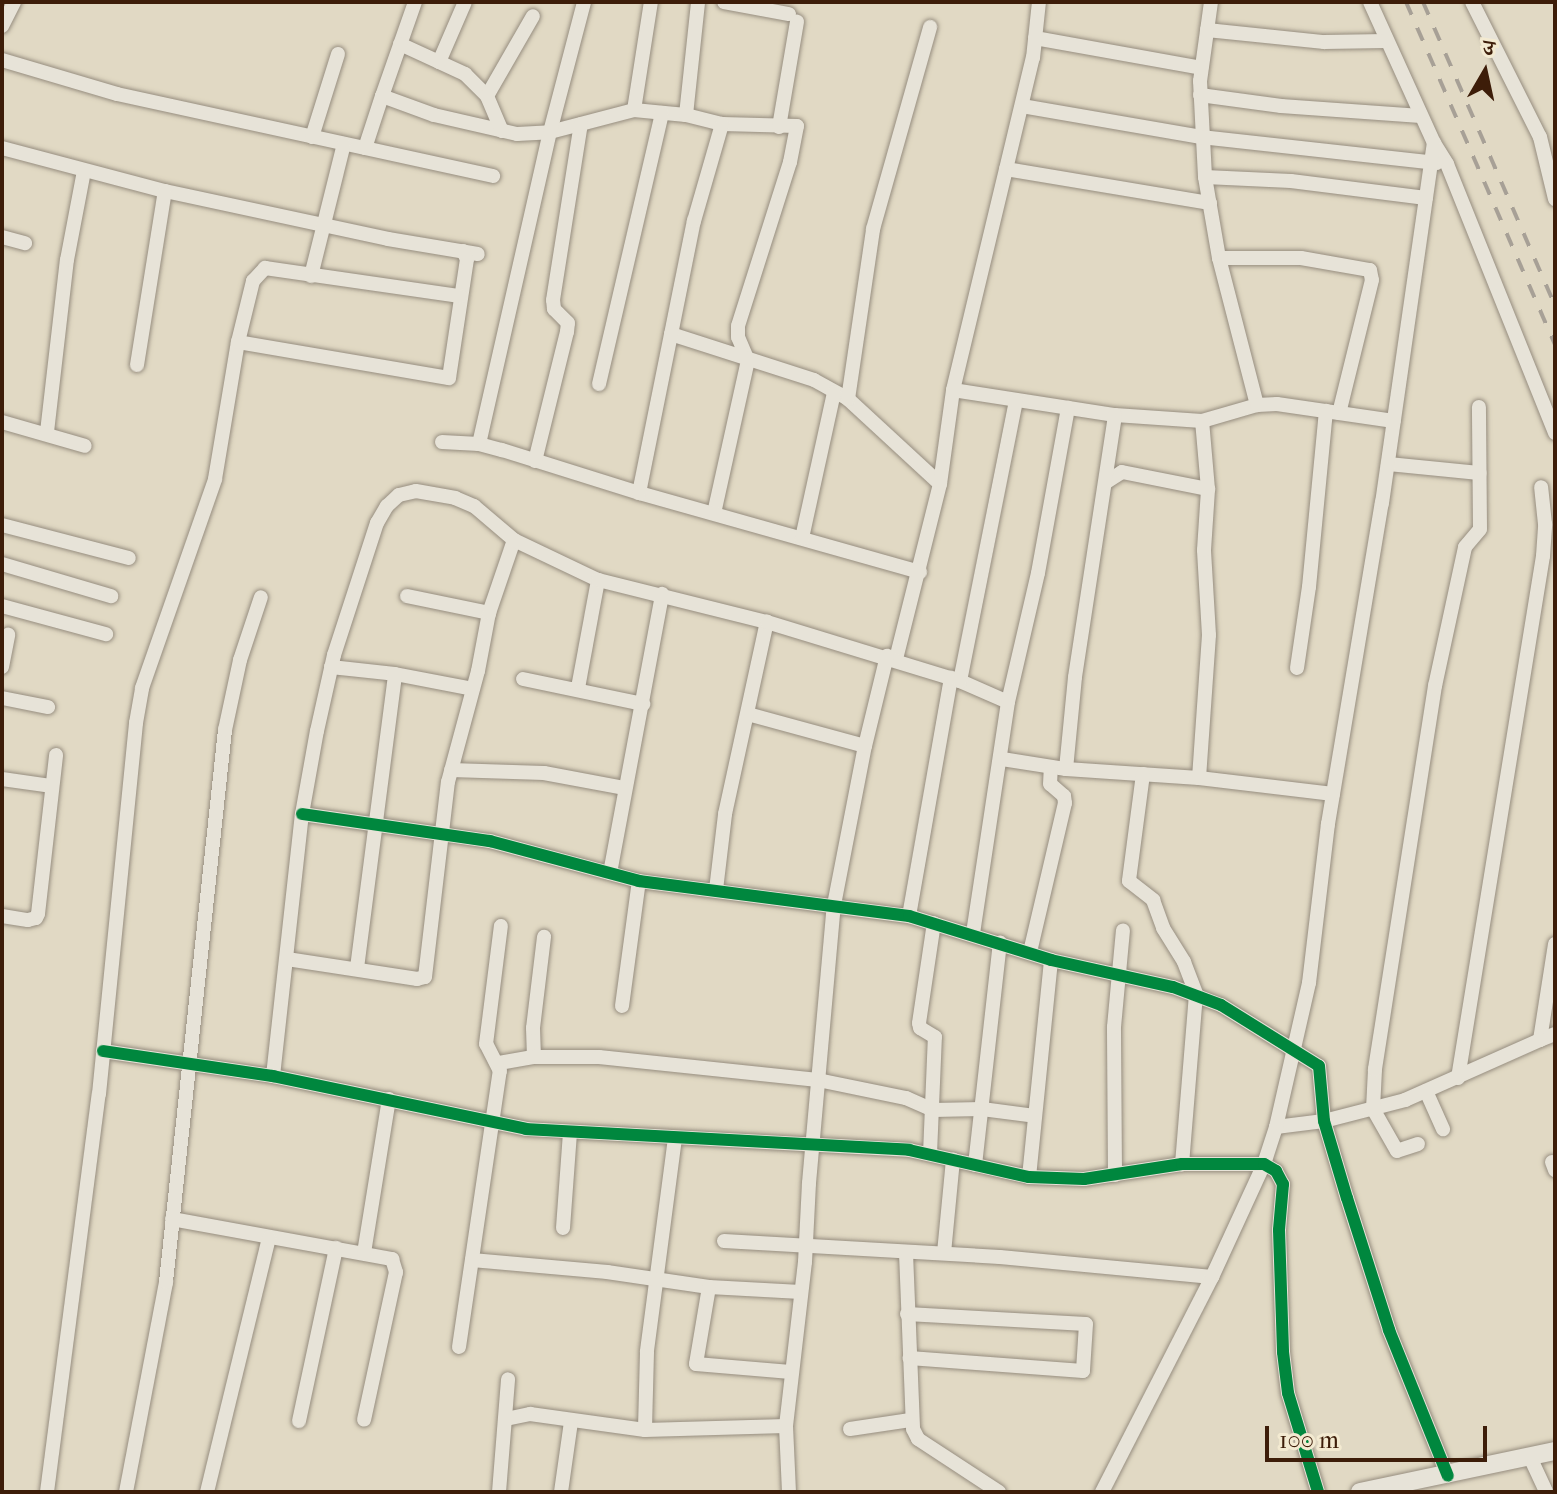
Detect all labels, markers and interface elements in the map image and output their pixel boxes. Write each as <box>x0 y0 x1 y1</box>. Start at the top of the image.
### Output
north arrow <box>1445 32 1525 112</box>
text: उ <box>1481 35 1496 62</box>
scale bar <box>1269 1410 1491 1460</box>
text: 100 m <box>1279 1426 1339 1454</box>

